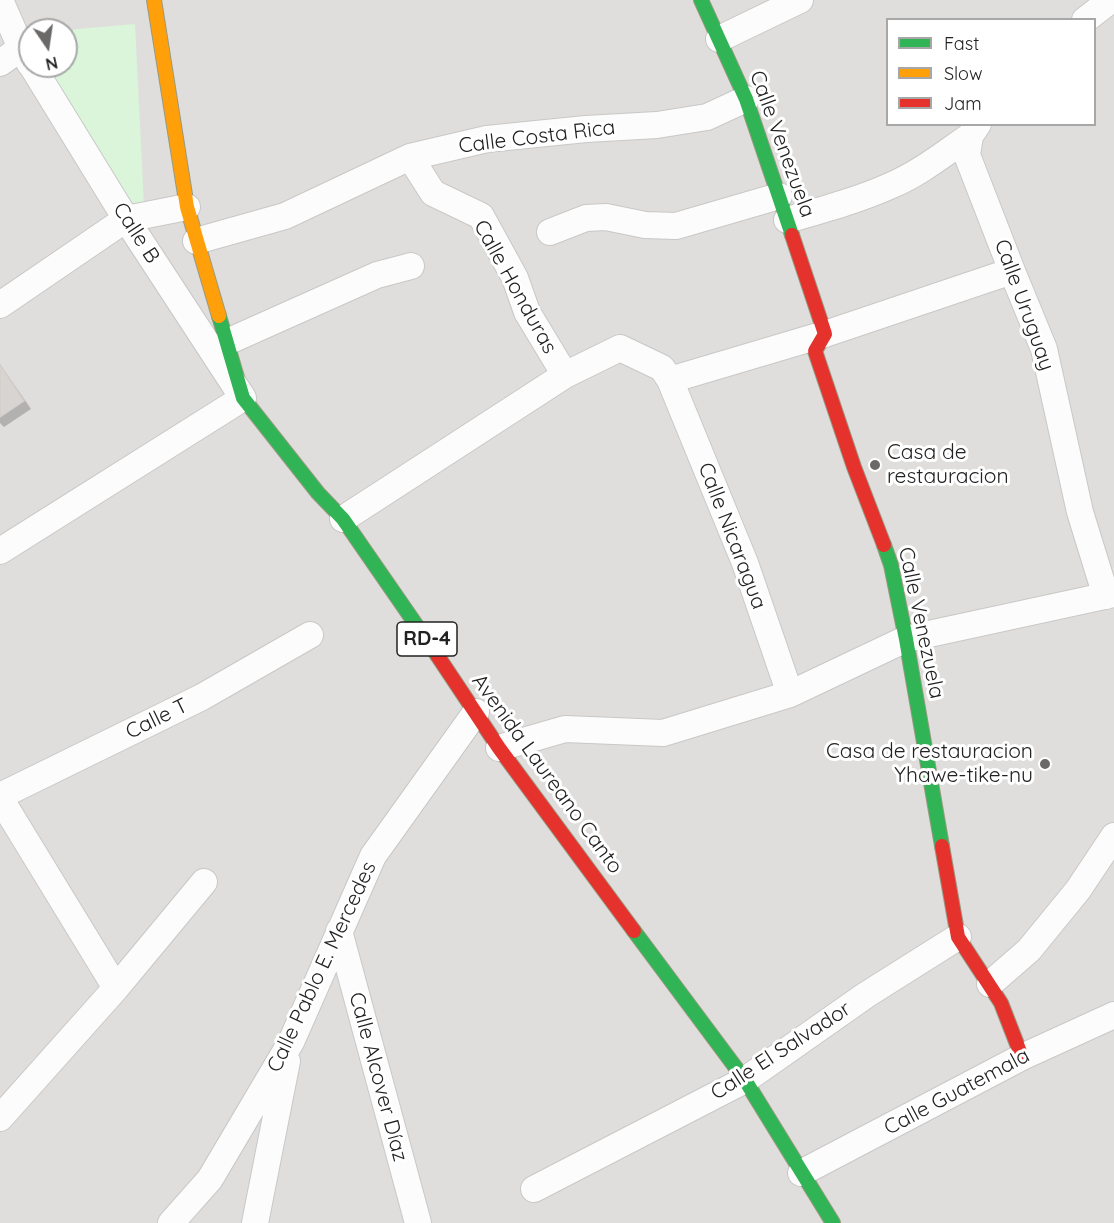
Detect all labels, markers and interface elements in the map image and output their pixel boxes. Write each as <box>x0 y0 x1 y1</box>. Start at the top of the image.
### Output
north arrow <box>18 18 78 78</box>
legend <box>886 18 1096 126</box>
text: Fast <box>944 32 979 55</box>
text: N <box>44 53 60 75</box>
text: Slow <box>944 62 982 85</box>
street label: Calle Venezuela <box>744 67 820 221</box>
text: Jam <box>944 92 982 115</box>
street label: Calle Costa Rica <box>457 115 617 159</box>
street label: Calle B <box>107 198 165 268</box>
street label: Calle Honduras <box>468 216 562 358</box>
street label: Calle Uruguay <box>989 236 1059 374</box>
place label: Casa de restauracion <box>887 440 1009 490</box>
marker: Casa de restauracion <box>868 458 882 472</box>
street label: Calle Nicaragua <box>692 459 772 613</box>
street label: Calle Venezuela <box>893 545 949 701</box>
road number: RD-4 <box>397 622 457 656</box>
street label: Avenida Laureano Canto <box>466 669 628 879</box>
street label: Calle T <box>122 693 192 745</box>
place label: Casa de restauracion Yhawe-tike-nu <box>826 739 1033 789</box>
marker: Casa de restauracion Yhawe-tike-nu <box>1038 757 1052 771</box>
street label: Calle Pablo E. Mercedes <box>262 858 382 1076</box>
street label: Calle Alcover Díaz <box>343 990 413 1164</box>
street label: Calle El Salvador <box>706 996 856 1106</box>
street label: Calle Guatemala <box>880 1043 1034 1141</box>

